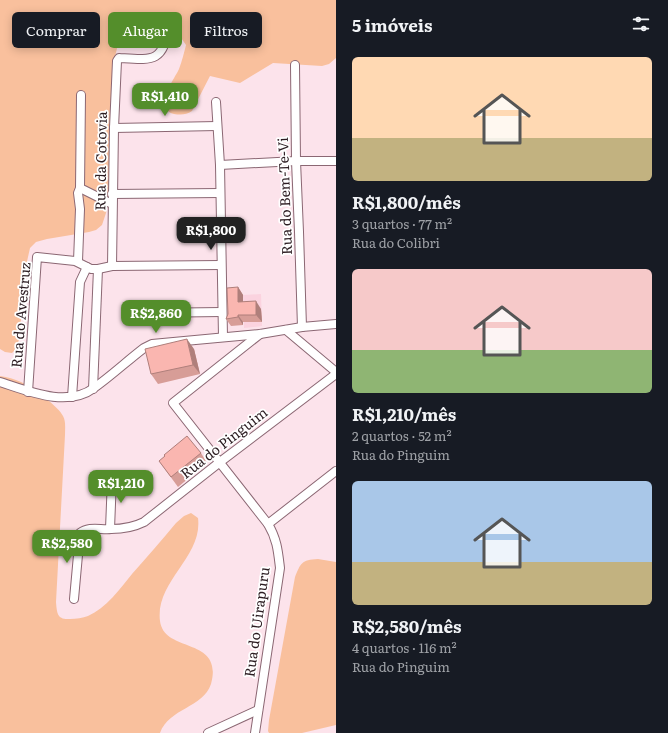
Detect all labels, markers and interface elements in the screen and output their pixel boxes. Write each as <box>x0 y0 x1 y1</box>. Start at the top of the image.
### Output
chip: Comprar <box>12 12 100 48</box>
chip: Alugar <box>108 12 182 48</box>
chip: Filtros <box>190 12 262 48</box>
text: 5 imóveis <box>352 12 433 37</box>
icon: filters <box>630 13 652 35</box>
pin: R$1,410 <box>128 83 202 117</box>
icon: home <box>466 83 538 155</box>
text: R$1,410 <box>141 86 189 105</box>
street label: Rua da Cotovia <box>89 111 111 211</box>
street label: Rua do Bem-Te-Vi <box>272 137 296 255</box>
text: R$1,800/mês <box>352 189 461 214</box>
text: 3 quartos · 77 m² <box>352 214 452 233</box>
pin: R$1,800 <box>174 217 248 251</box>
text: R$1,800 <box>186 220 236 239</box>
text: Rua do Colibri <box>352 233 440 252</box>
street label: Rua do Avestruz <box>5 261 35 369</box>
icon: home <box>466 295 538 367</box>
pin: R$2,860 <box>119 300 193 334</box>
text: R$2,860 <box>130 303 182 322</box>
text: R$1,210/mês <box>352 401 456 426</box>
street label: Rua do Pinguim <box>176 402 271 483</box>
text: 2 quartos · 52 m² <box>352 426 452 445</box>
text: Rua do Pinguim <box>352 445 450 464</box>
pin: R$1,210 <box>84 470 158 504</box>
text: R$1,210 <box>97 473 145 492</box>
icon: home <box>466 507 538 579</box>
pin: R$2,580 <box>30 530 104 564</box>
text: R$2,580 <box>41 533 93 552</box>
street label: Rua do Uirapuru <box>238 565 274 678</box>
text: R$2,580/mês <box>352 613 462 638</box>
text: 4 quartos · 116 m² <box>352 638 457 657</box>
text: Rua do Pinguim <box>352 657 450 676</box>

